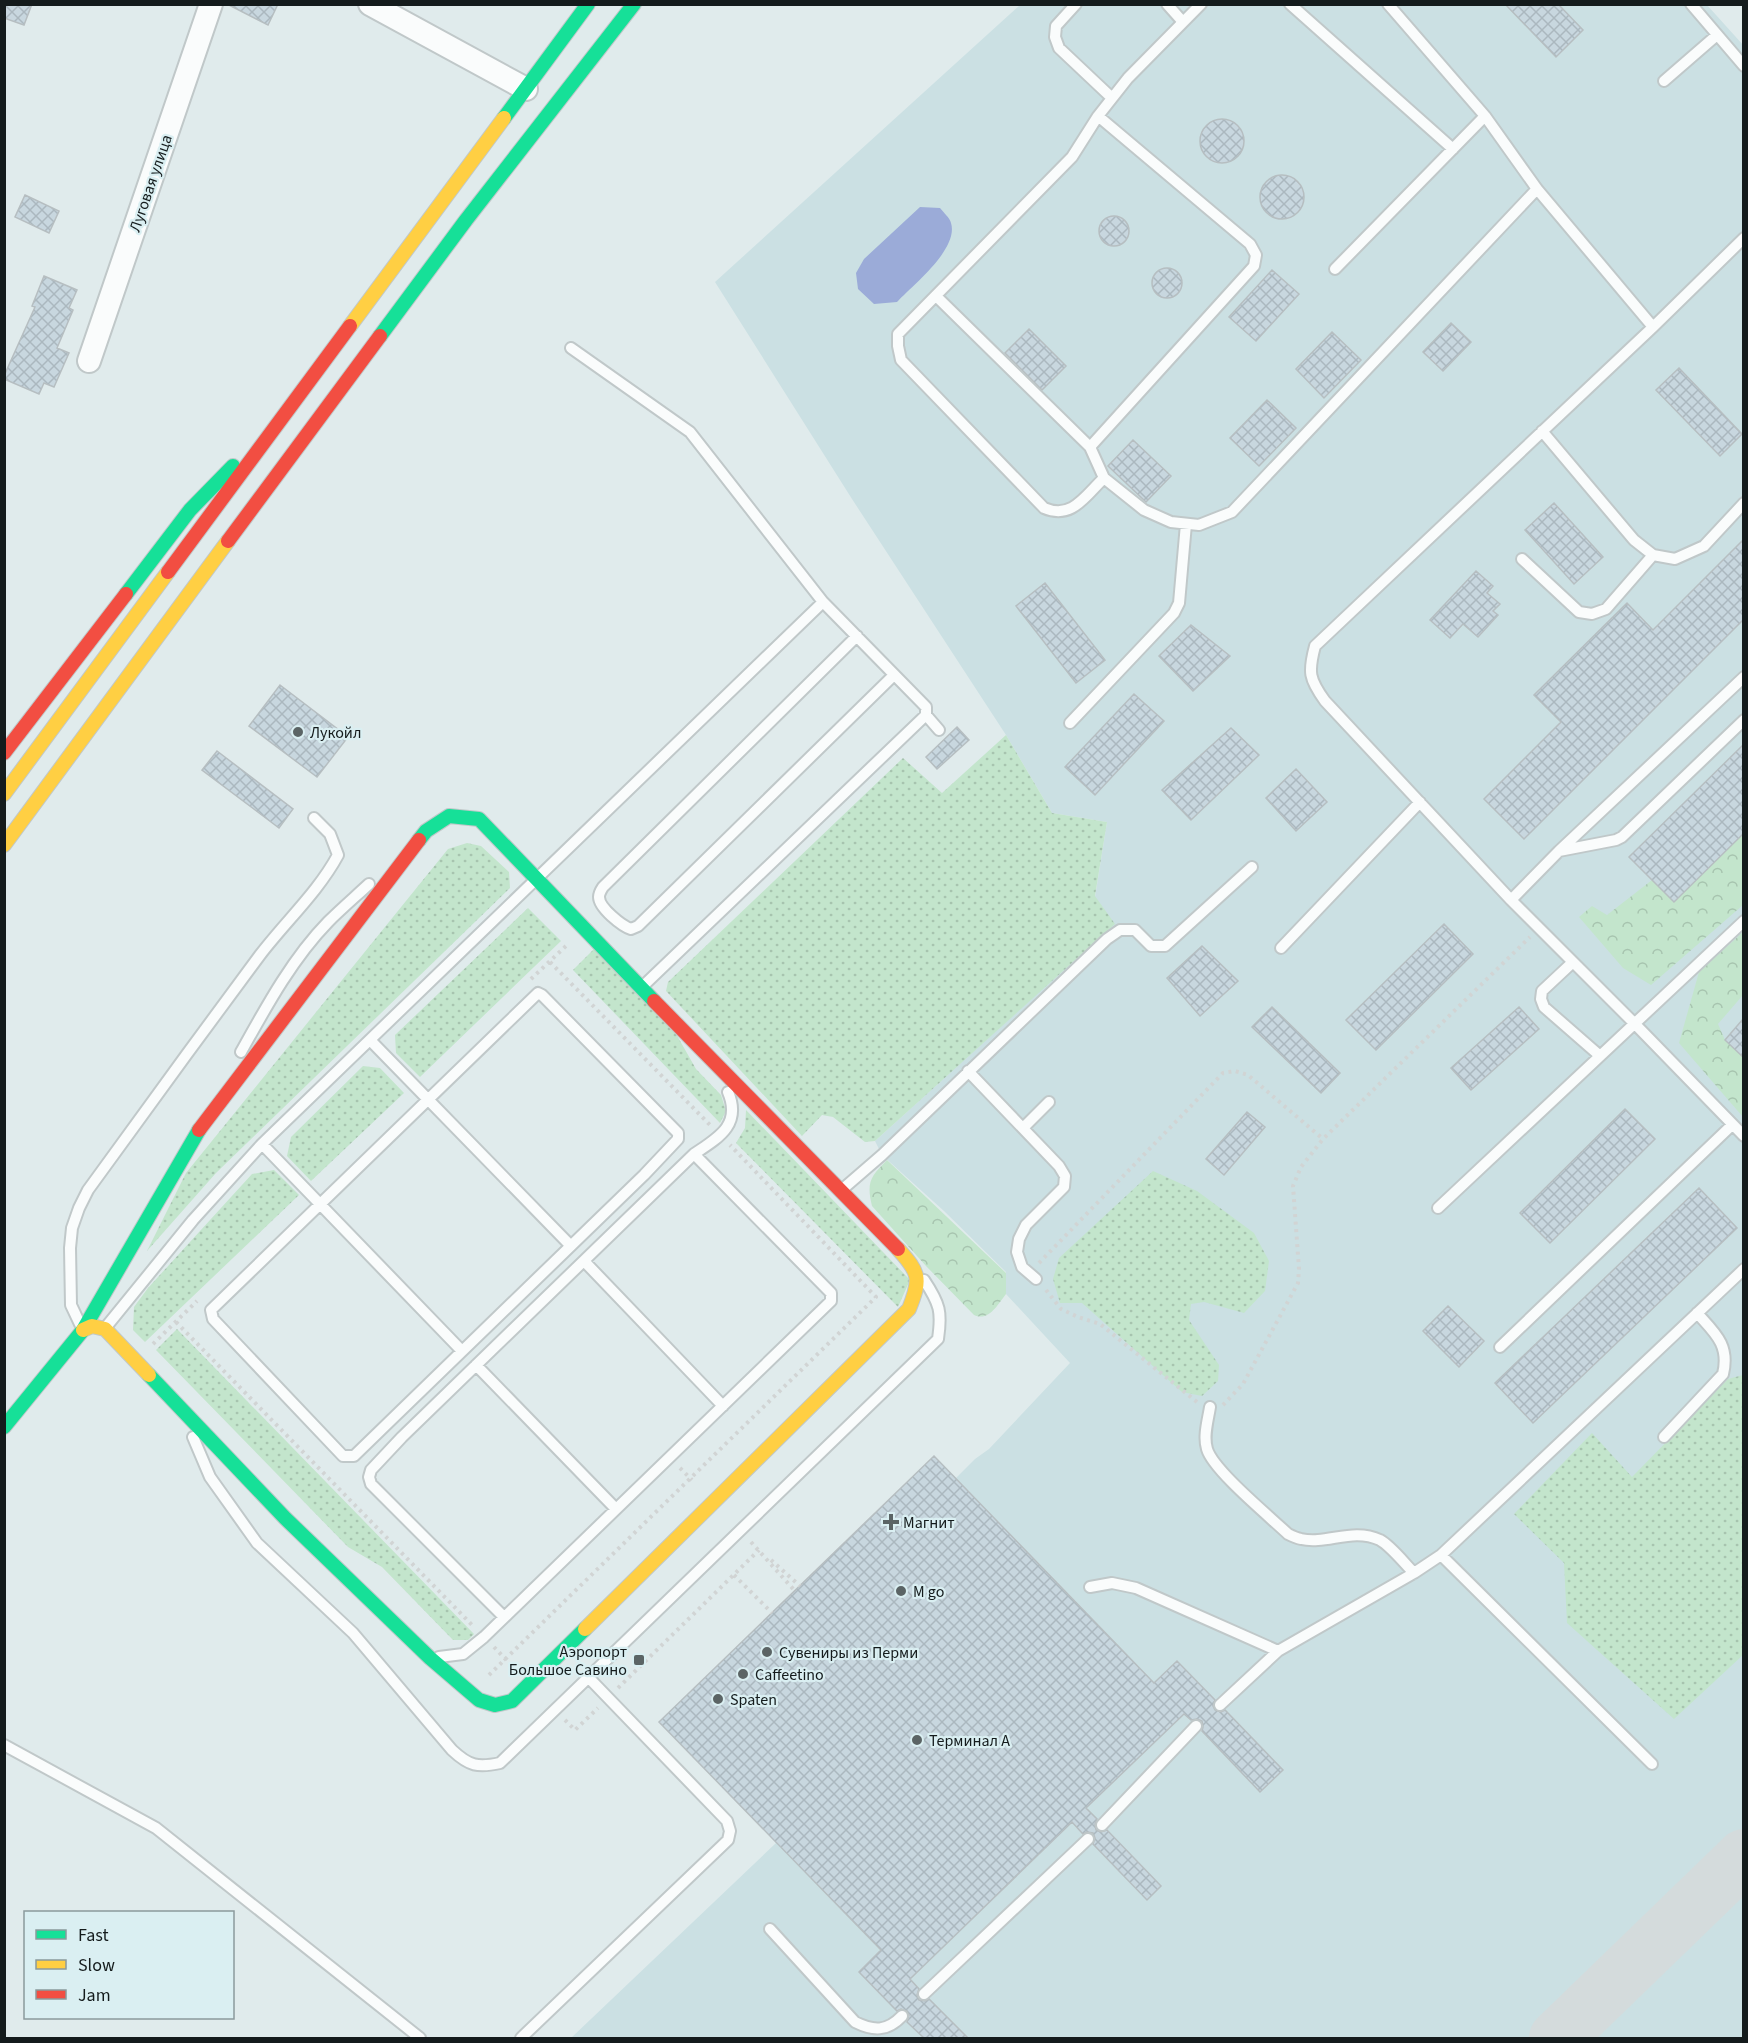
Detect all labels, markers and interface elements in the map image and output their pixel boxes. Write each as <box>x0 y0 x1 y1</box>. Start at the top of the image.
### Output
street label: Луговая улица <box>124 132 178 235</box>
place label: Лукойл <box>310 722 361 744</box>
marker: Лукойл <box>291 725 305 739</box>
place label: Магнит <box>903 1512 955 1534</box>
marker: Магнит <box>884 1515 898 1529</box>
place label: М go <box>913 1581 944 1603</box>
marker: М go <box>894 1584 908 1598</box>
place label: Аэропорт Большое Савино <box>509 1641 627 1681</box>
place label: Сувениры из Перми <box>779 1642 918 1664</box>
marker: Сувениры из Перми <box>760 1645 774 1659</box>
marker: Аэропорт Большое Савино <box>632 1653 646 1667</box>
place label: Caffeetino <box>755 1664 824 1686</box>
marker: Caffeetino <box>736 1667 750 1681</box>
place label: Spaten <box>730 1689 777 1711</box>
marker: Spaten <box>711 1692 725 1706</box>
place label: Терминал А <box>929 1730 1010 1752</box>
marker: Терминал А <box>910 1733 924 1747</box>
legend <box>24 1911 234 2019</box>
text: Fast <box>78 1923 109 1948</box>
text: Slow <box>78 1953 115 1978</box>
text: Jam <box>78 1983 111 2008</box>

